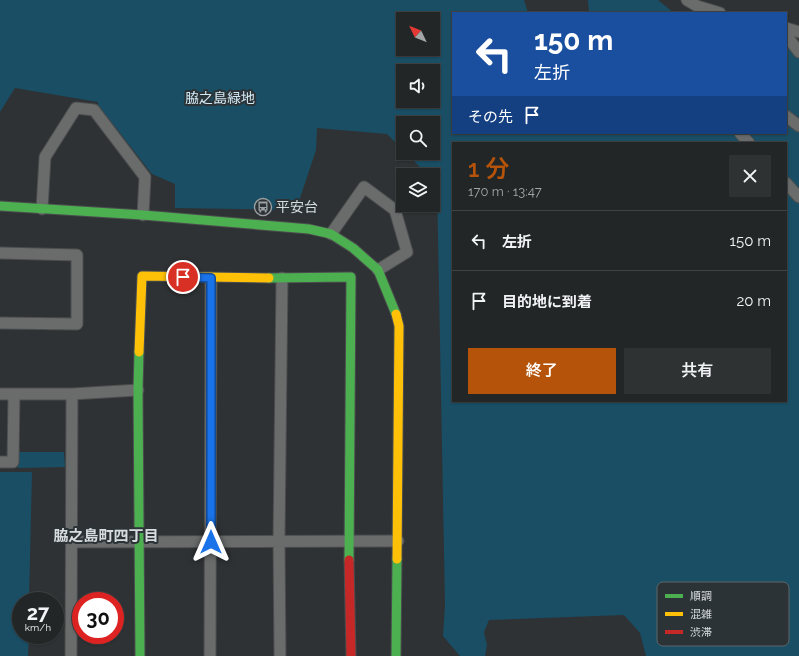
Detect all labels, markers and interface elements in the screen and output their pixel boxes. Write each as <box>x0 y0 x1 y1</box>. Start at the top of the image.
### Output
north arrow <box>396 12 440 56</box>
map controls <box>396 12 440 212</box>
text: 150 m <box>534 24 613 57</box>
icon: left <box>468 28 520 80</box>
text: 左折 <box>534 62 570 83</box>
button: sound <box>396 64 440 108</box>
park label: 脇之島緑地 <box>185 90 255 106</box>
icon: arrive <box>521 104 543 126</box>
text: その先 <box>468 108 513 126</box>
button: search <box>396 116 440 160</box>
text: 1 分 <box>468 154 509 183</box>
button: close <box>729 155 771 197</box>
button: layers <box>396 168 440 212</box>
text: 170 m · 13:47 <box>468 184 542 199</box>
bus stop icon: 平安台 <box>253 197 273 217</box>
place label: 平安台 <box>276 199 318 215</box>
icon: left <box>468 230 490 252</box>
text: 150 m <box>730 232 771 250</box>
text: 左折 <box>502 233 532 251</box>
pin <box>166 260 200 294</box>
icon: arrive <box>172 266 194 288</box>
icon: arrive <box>468 290 490 312</box>
text: 20 m <box>736 292 771 310</box>
text: 目的地に到着 <box>502 293 592 311</box>
button: 終了 <box>468 348 616 394</box>
button: 共有 <box>624 348 771 394</box>
position arrow <box>190 521 232 563</box>
district label: 脇之島町四丁目 <box>53 527 159 545</box>
legend <box>657 582 789 646</box>
text: 順調 <box>690 590 712 603</box>
speed limit sign: 30 <box>72 592 124 644</box>
text: 27 <box>27 601 49 625</box>
text: 混雑 <box>690 608 712 621</box>
text: km/h <box>25 622 51 633</box>
text: 渋滞 <box>690 626 712 639</box>

